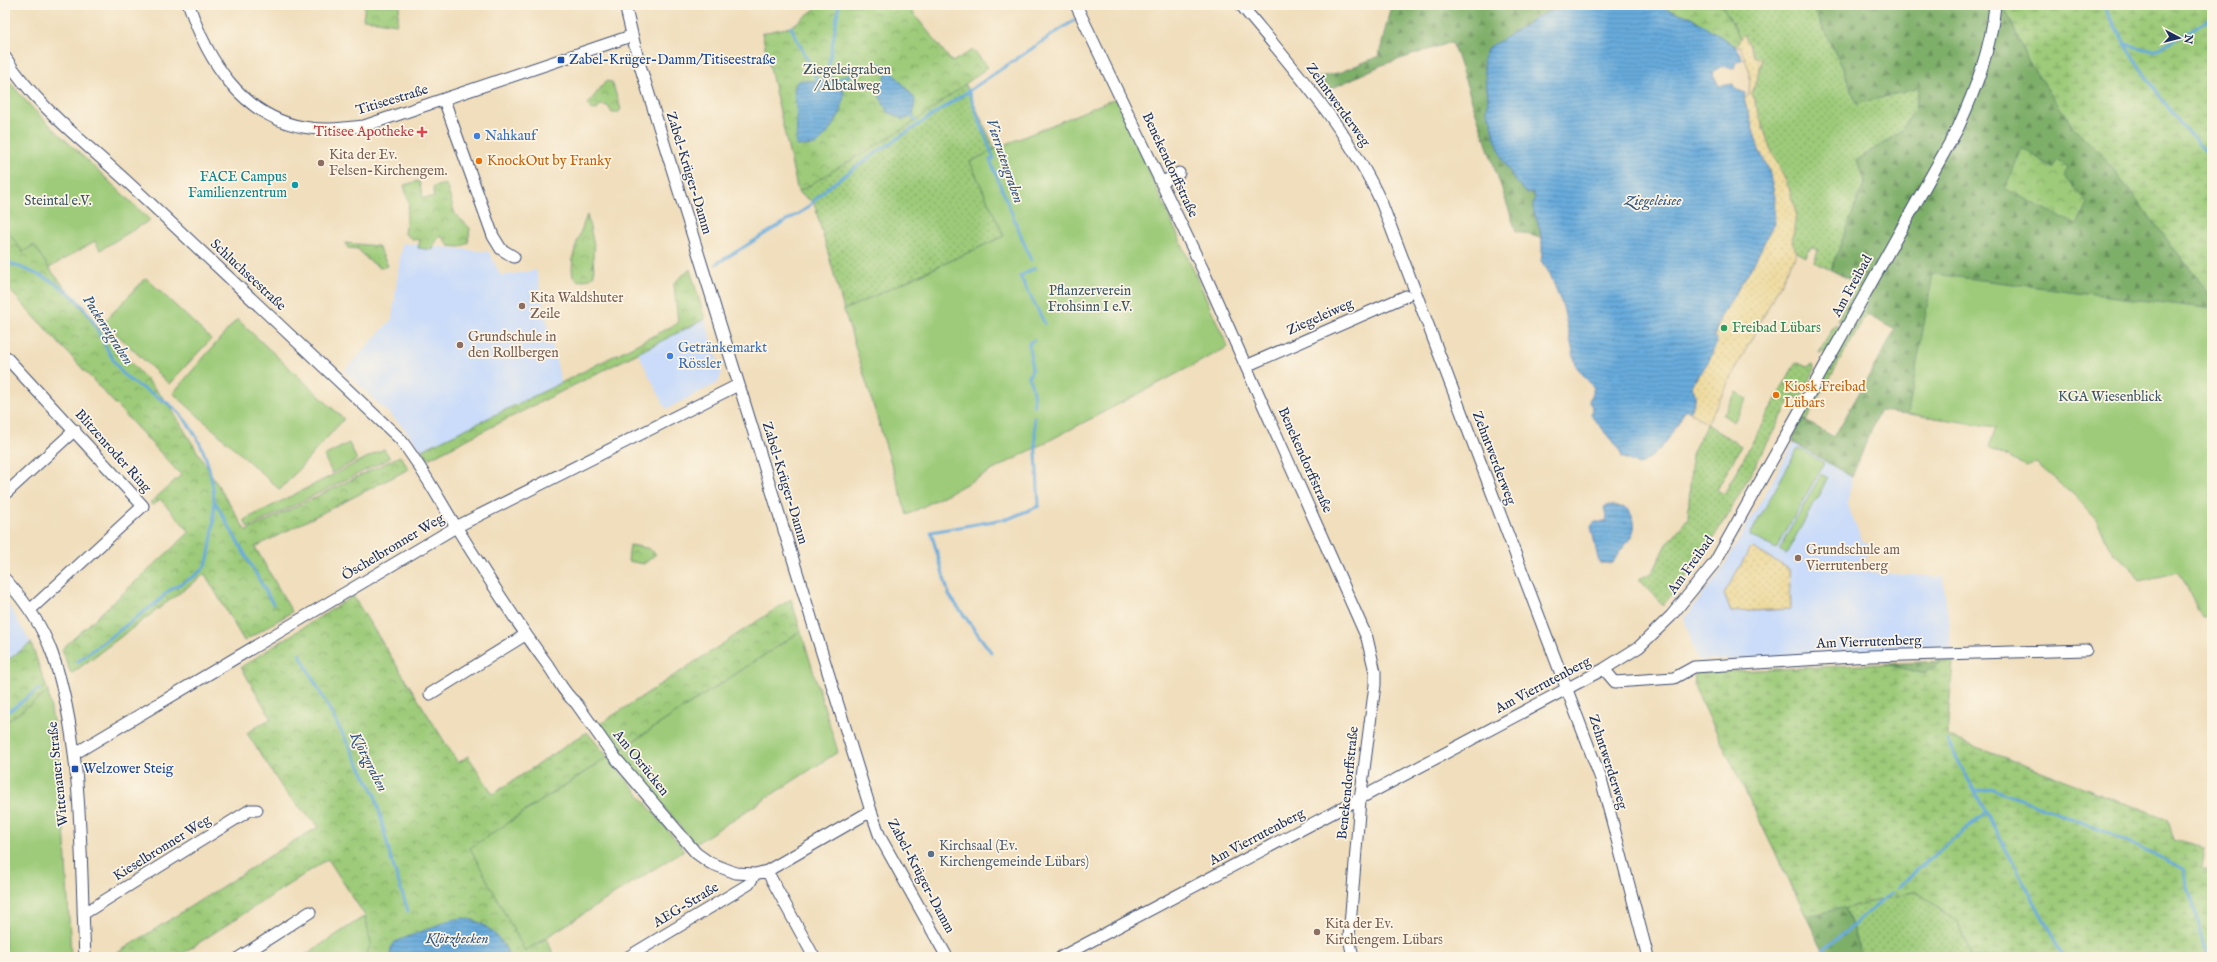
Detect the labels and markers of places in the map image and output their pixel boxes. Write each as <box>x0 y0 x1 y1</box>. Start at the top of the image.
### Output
place label: Zabel-Krüger-Damm/Titiseestraße <box>569 51 776 69</box>
marker: Zabel-Krüger-Damm/Titiseestraße <box>556 55 566 65</box>
place label: Titisee Apotheke <box>314 123 415 141</box>
marker: Titisee Apotheke <box>417 127 427 137</box>
place label: Nahkauf <box>485 127 539 145</box>
marker: Nahkauf <box>472 131 482 141</box>
place label: Kita der Ev. Felsen-Kirchengem. <box>329 146 448 180</box>
place label: KnockOut by Franky <box>487 152 611 170</box>
marker: KnockOut by Franky <box>474 156 484 166</box>
marker: Kita der Ev. Felsen-Kirchengem. <box>316 158 326 168</box>
place label: FACE Campus Familienzentrum <box>188 168 287 202</box>
marker: FACE Campus Familienzentrum <box>290 180 300 190</box>
place label: Kita Waldshuter Zeile <box>530 289 623 323</box>
marker: Kita Waldshuter Zeile <box>517 301 527 311</box>
place label: Freibad Lübars <box>1732 319 1821 337</box>
marker: Freibad Lübars <box>1719 323 1729 333</box>
place label: Grundschule in den Rollbergen <box>468 328 559 362</box>
place label: Getränkemarkt Rössler <box>678 339 767 373</box>
marker: Grundschule in den Rollbergen <box>455 340 465 350</box>
marker: Getränkemarkt Rössler <box>665 351 675 361</box>
place label: Kiosk Freibad Lübars <box>1784 378 1866 412</box>
marker: Kiosk Freibad Lübars <box>1771 390 1781 400</box>
place label: Grundschule am Vierrutenberg <box>1805 541 1900 575</box>
marker: Grundschule am Vierrutenberg <box>1793 553 1803 563</box>
place label: Welzower Steig <box>83 760 174 778</box>
marker: Welzower Steig <box>70 764 80 774</box>
place label: Kirchsaal (Ev. Kirchengemeinde Lübars) <box>939 837 1089 871</box>
marker: Kirchsaal (Ev. Kirchengemeinde Lübars) <box>926 849 936 859</box>
place label: Kita der Ev. Kirchengem. Lübars <box>1325 915 1443 949</box>
marker: Kita der Ev. Kirchengem. Lübars <box>1312 927 1322 937</box>

